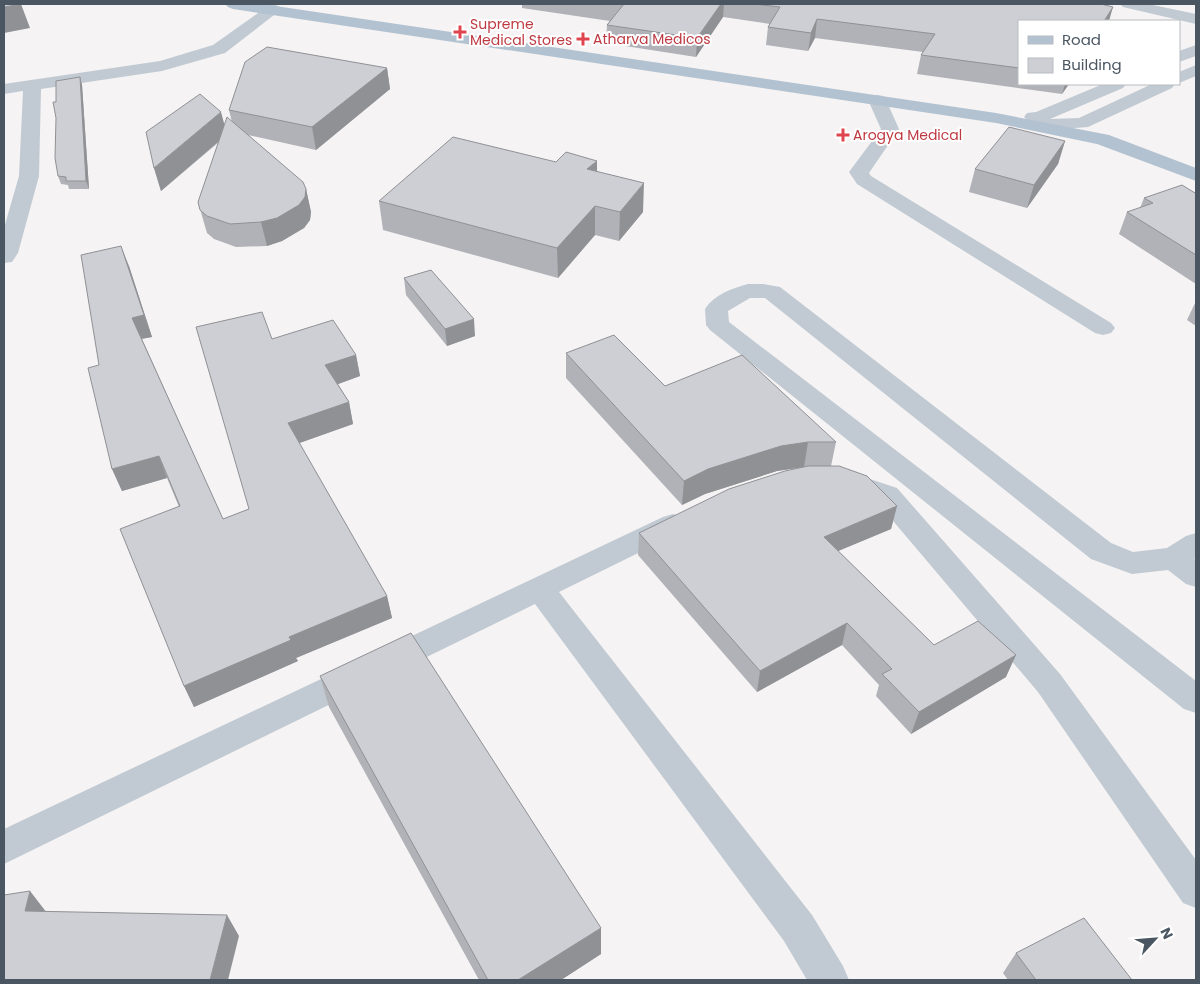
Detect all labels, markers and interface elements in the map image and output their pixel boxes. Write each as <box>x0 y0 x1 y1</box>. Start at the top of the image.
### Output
place label: Supreme Medical Stores <box>470 14 572 50</box>
legend <box>1018 20 1180 85</box>
marker: Supreme Medical Stores <box>454 26 466 38</box>
place label: Atharva Medicos <box>593 29 711 49</box>
text: Road <box>1062 29 1101 50</box>
marker: Atharva Medicos <box>577 33 589 45</box>
text: Building <box>1062 54 1122 75</box>
place label: Arogya Medical <box>853 125 962 145</box>
marker: Arogya Medical <box>837 129 849 141</box>
north arrow <box>1130 914 1180 964</box>
text: N <box>1155 924 1178 942</box>

